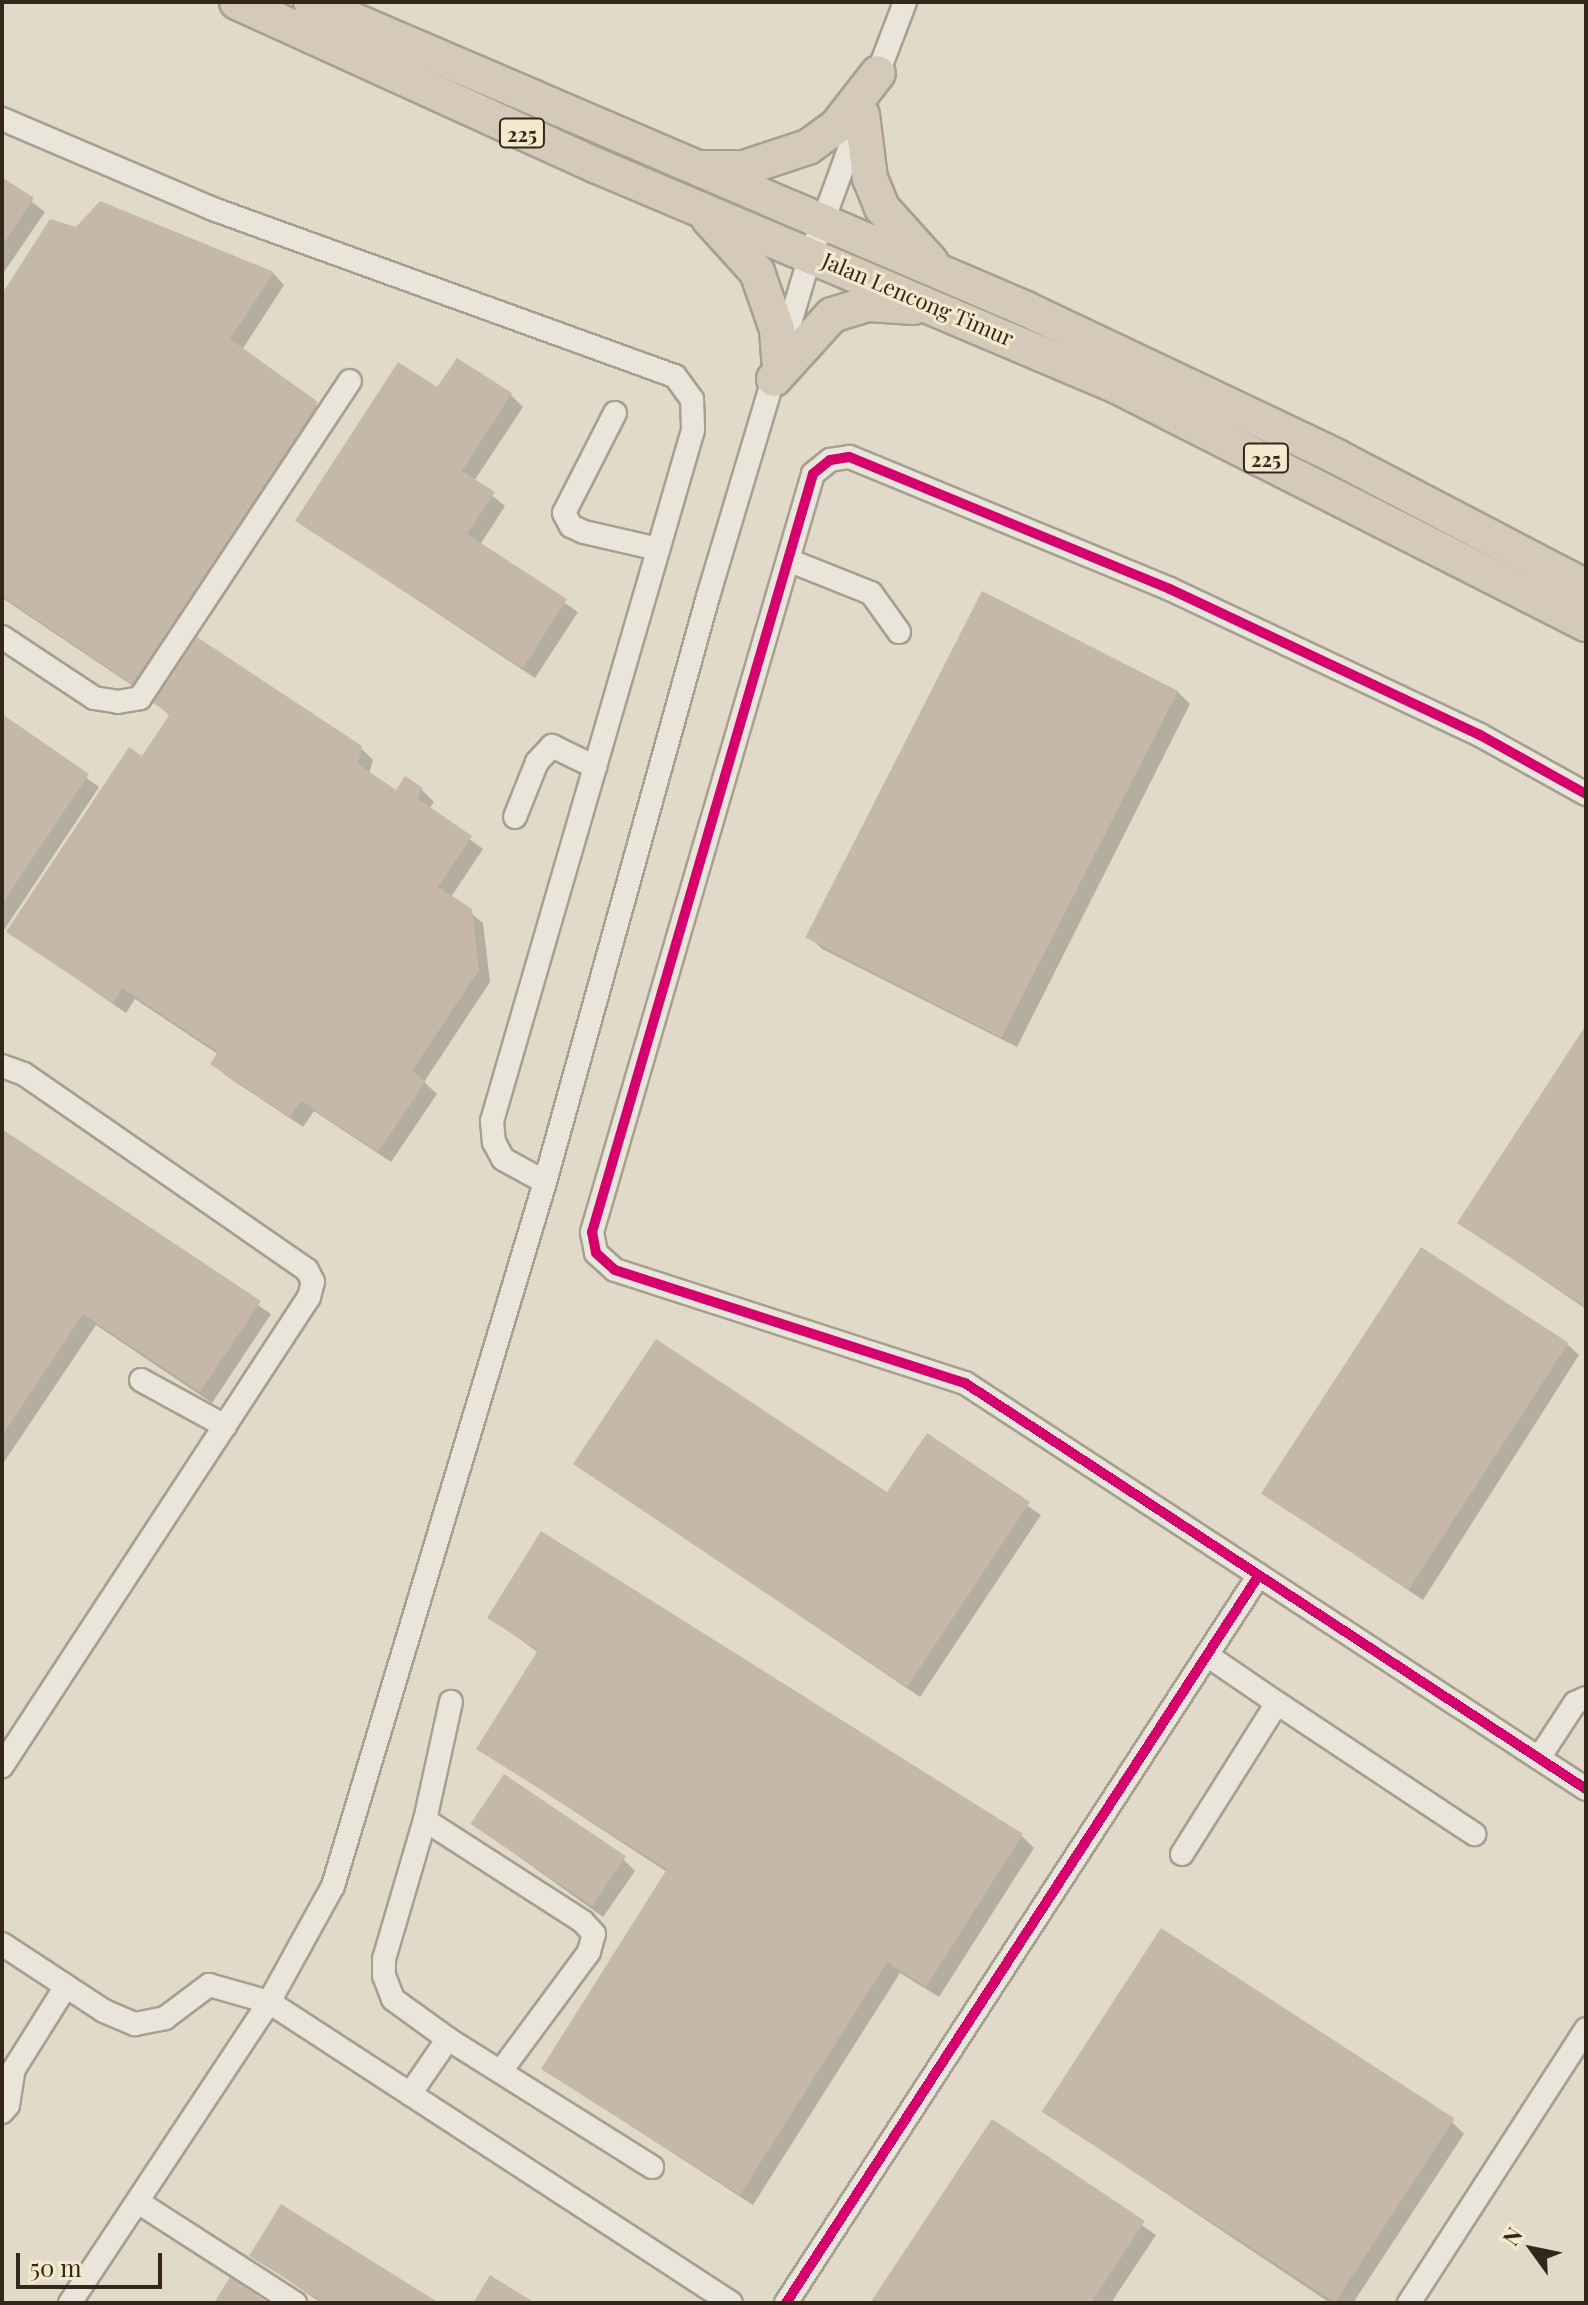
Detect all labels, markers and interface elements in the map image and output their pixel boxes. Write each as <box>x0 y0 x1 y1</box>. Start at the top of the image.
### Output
road number: 225 <box>498 117 546 149</box>
street label: Jalan Lencong Timur <box>818 247 1018 351</box>
road number: 225 <box>1242 442 1290 474</box>
north arrow <box>1492 2209 1572 2289</box>
text: N <box>1495 2221 1529 2251</box>
scale bar <box>20 2237 166 2287</box>
text: 50 m <box>30 2251 82 2283</box>

